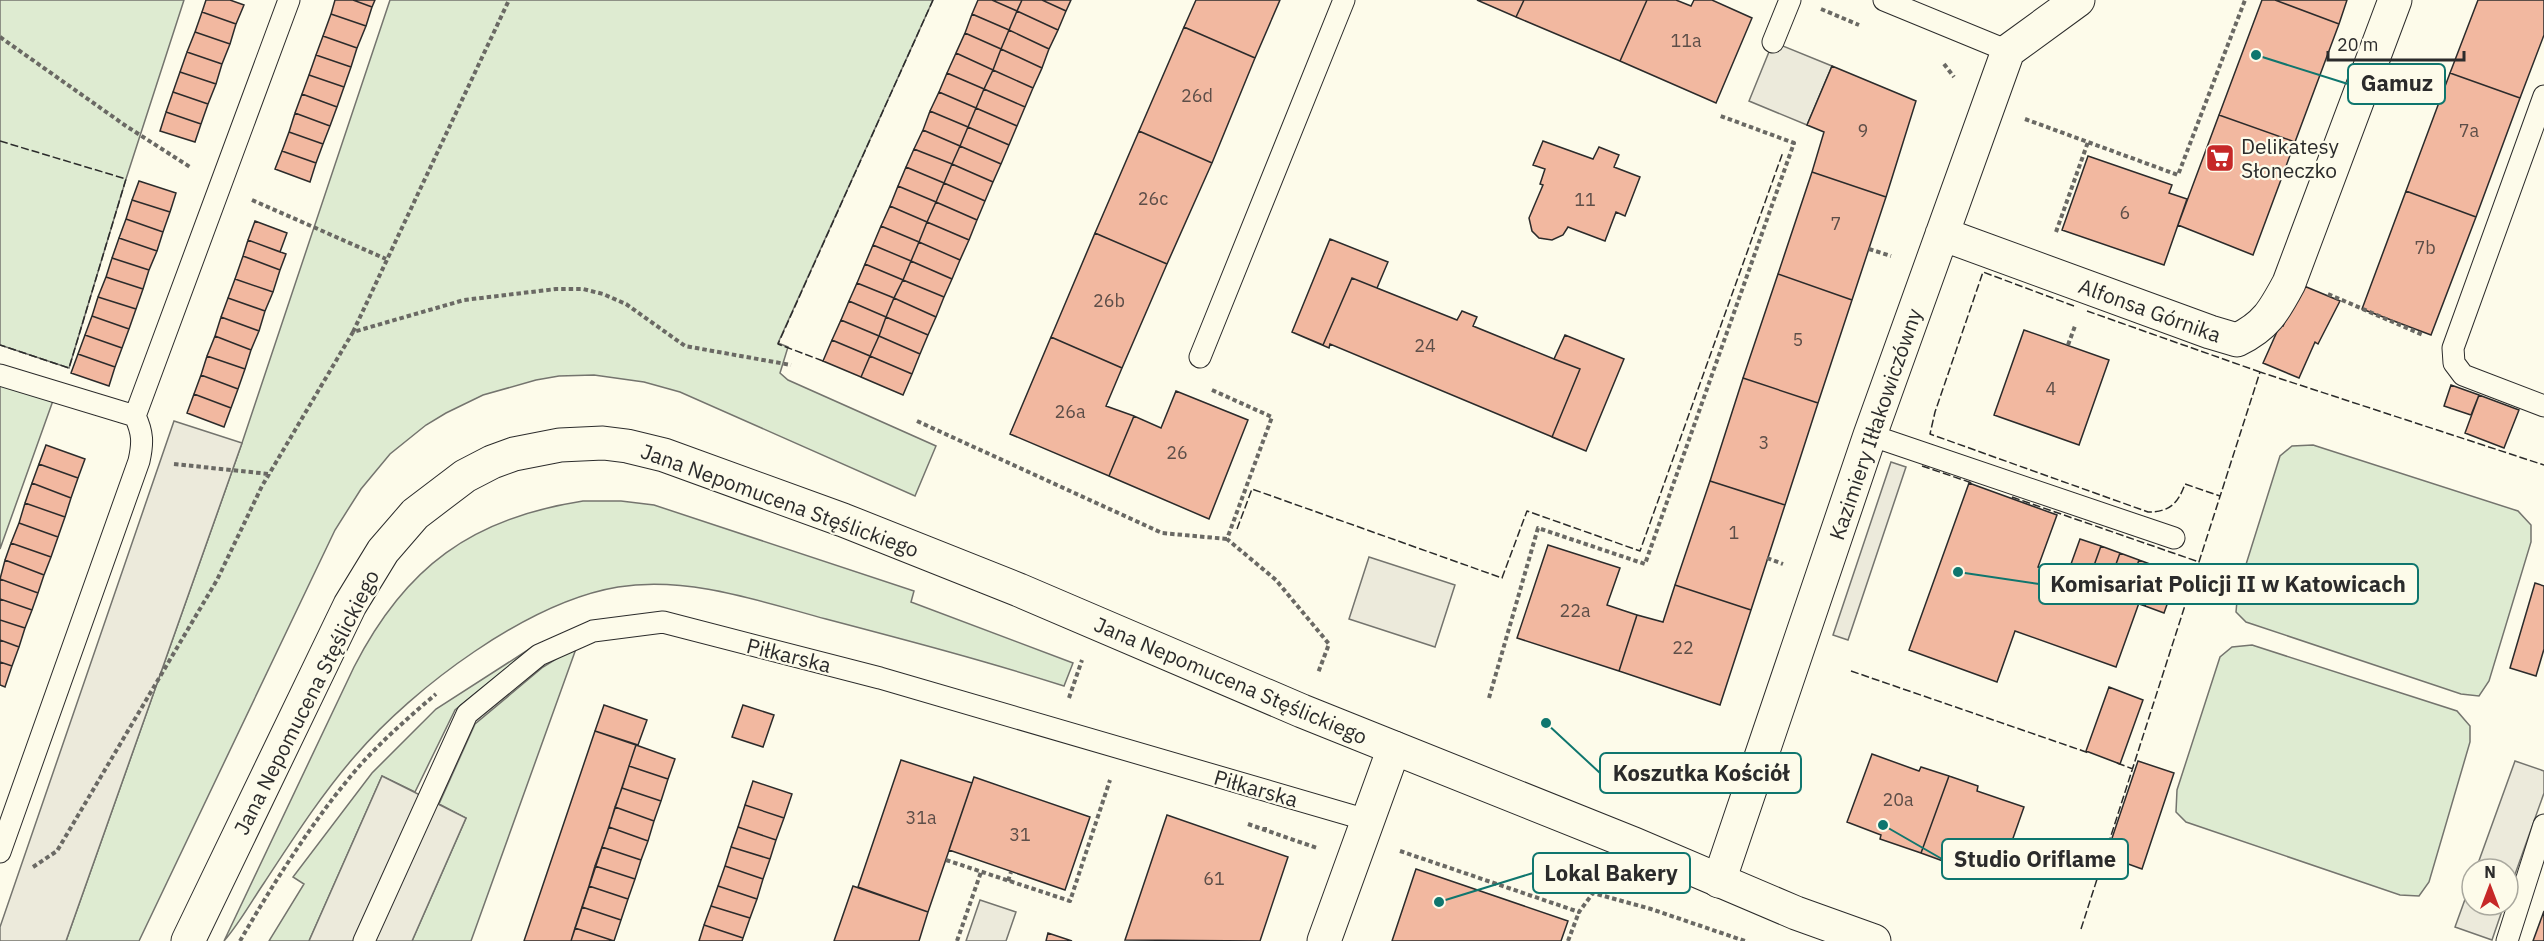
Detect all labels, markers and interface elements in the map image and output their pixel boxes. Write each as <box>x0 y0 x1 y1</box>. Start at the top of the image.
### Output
scale bar <box>2328 24 2464 62</box>
house number: 11a <box>1670 29 1702 52</box>
text: 20 m <box>2337 33 2379 56</box>
callout: Gamuz <box>2348 64 2445 104</box>
text: Gamuz <box>2361 68 2433 97</box>
house number: 26d <box>1181 84 1213 107</box>
house number: 9 <box>1858 119 1868 142</box>
house number: 7a <box>2459 119 2480 142</box>
place label: Delikatesy Słoneczko <box>2241 132 2339 184</box>
supermarket icon: Delikatesy Słoneczko <box>2204 142 2236 174</box>
house number: 26c <box>1138 187 1168 210</box>
house number: 11 <box>1574 188 1596 211</box>
house number: 6 <box>2120 201 2130 224</box>
house number: 7 <box>1831 212 1841 235</box>
house number: 7b <box>2414 236 2436 259</box>
street label: Alfonsa Górnika <box>2075 271 2225 349</box>
house number: 26b <box>1093 289 1125 312</box>
street label: Kazimiery Iłłakowiczówny <box>1822 304 1928 543</box>
house number: 5 <box>1793 328 1803 351</box>
house number: 24 <box>1414 334 1436 357</box>
house number: 4 <box>2046 377 2057 400</box>
house number: 26a <box>1054 400 1086 423</box>
house number: 3 <box>1759 431 1769 454</box>
street label: Jana Nepomucena Stęślickiego <box>637 437 923 563</box>
house number: 26 <box>1166 441 1188 464</box>
house number: 1 <box>1729 521 1739 544</box>
callout: Komisariat Policji II w Katowicach <box>2039 564 2418 604</box>
street label: Jana Nepomucena Stęślickiego <box>227 565 385 839</box>
text: Komisariat Policji II w Katowicach <box>2050 569 2406 598</box>
house number: 22a <box>1559 599 1591 622</box>
street label: Jana Nepomucena Stęślickiego <box>1090 610 1372 750</box>
street label: Piłkarska <box>744 631 834 679</box>
house number: 22 <box>1672 636 1694 659</box>
callout: Koszutka Kościół <box>1600 753 1801 793</box>
text: Koszutka Kościół <box>1613 758 1790 787</box>
street label: Piłkarska <box>1211 763 1301 813</box>
house number: 20a <box>1882 788 1914 811</box>
house number: 31a <box>905 806 937 829</box>
house number: 31 <box>1009 823 1031 846</box>
callout: Studio Oriflame <box>1942 839 2128 879</box>
text: Studio Oriflame <box>1954 844 2116 873</box>
callout: Lokal Bakery <box>1533 853 1690 893</box>
north arrow <box>2460 857 2520 917</box>
text: Lokal Bakery <box>1544 858 1678 887</box>
text: N <box>2484 862 2496 882</box>
house number: 61 <box>1203 867 1225 890</box>

